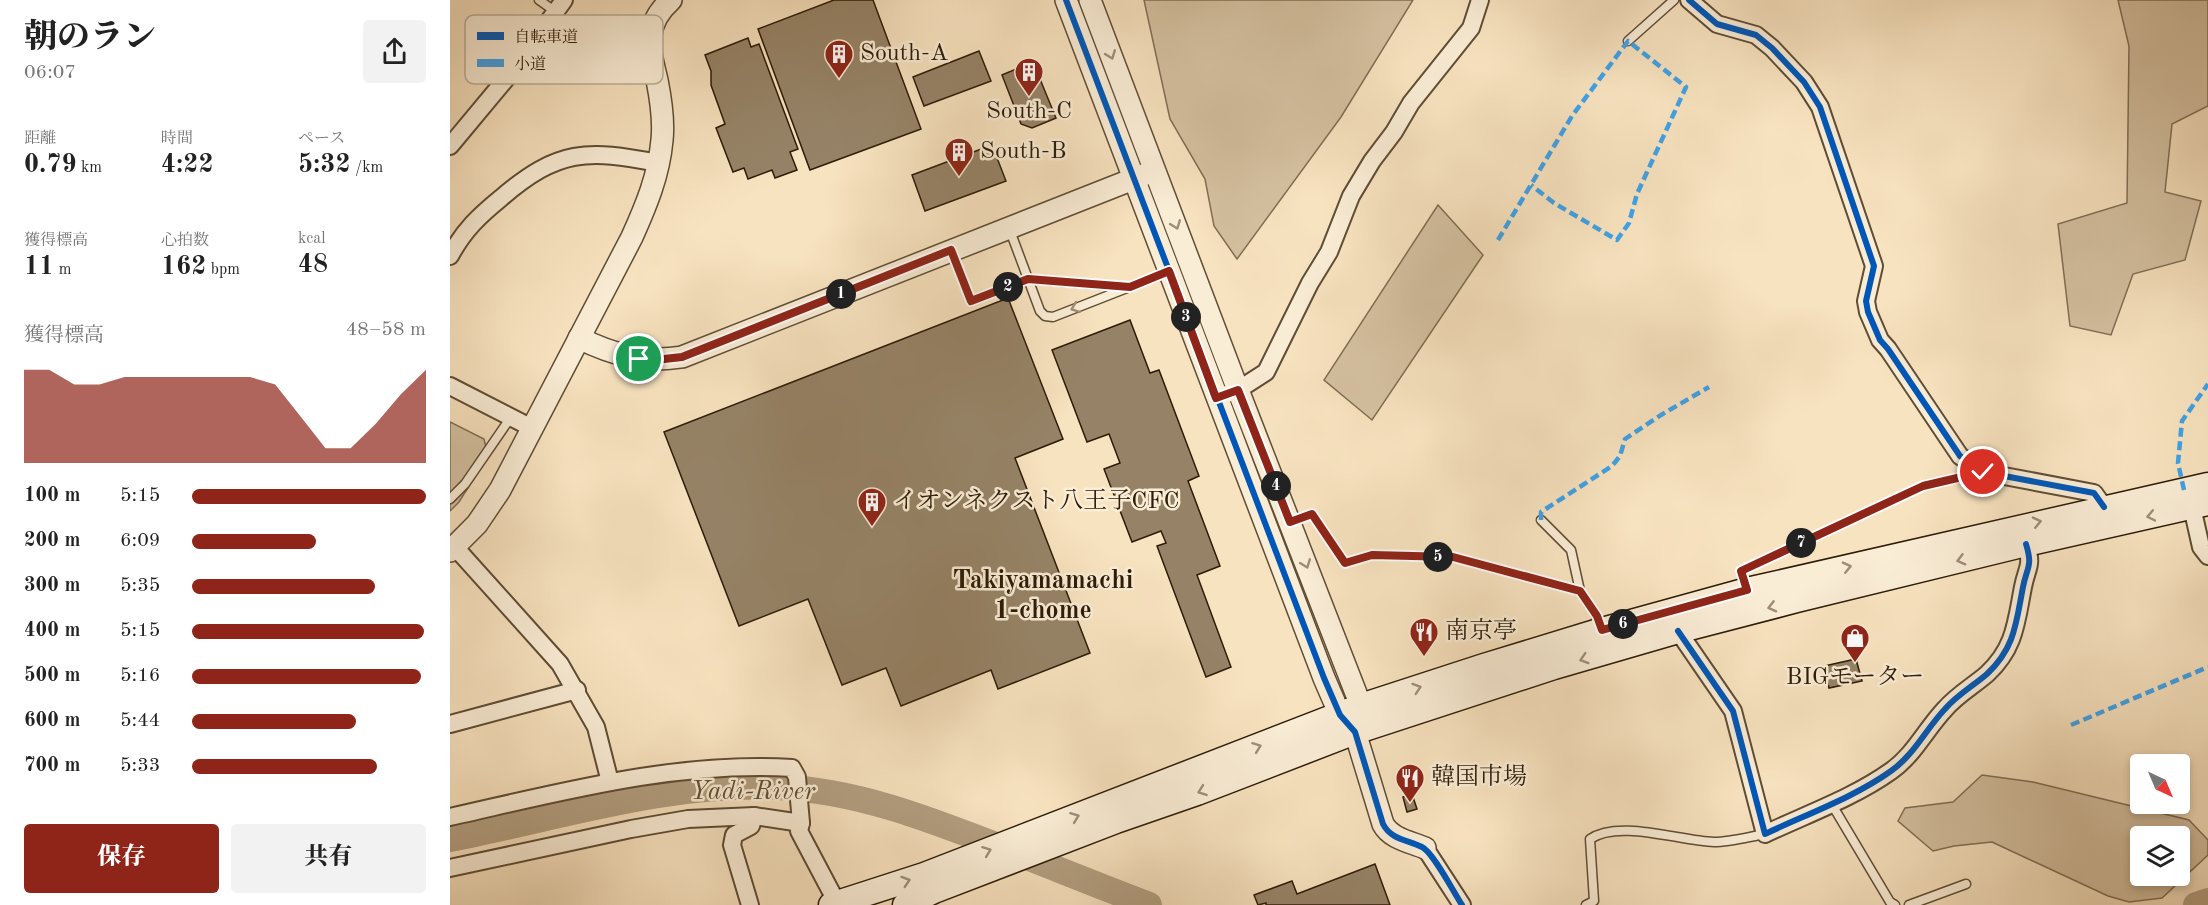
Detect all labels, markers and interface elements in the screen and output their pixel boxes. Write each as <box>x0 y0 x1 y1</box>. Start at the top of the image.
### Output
legend <box>465 15 663 84</box>
button: share <box>363 20 426 83</box>
text: 朝のラン <box>24 22 156 55</box>
text: 自転車道 <box>514 28 578 46</box>
building icon: South-A <box>823 38 855 80</box>
place label: South-A <box>860 42 948 66</box>
one-way arrow <box>1104 48 1116 59</box>
text: 小道 <box>514 55 546 73</box>
building icon: South-C <box>1013 56 1045 98</box>
text: 06:07 <box>24 63 76 83</box>
place label: South-C <box>986 100 1072 124</box>
text: 距離 <box>24 131 56 147</box>
text: 時間 <box>161 131 193 147</box>
text: ペース <box>298 131 345 147</box>
building icon: South-B <box>943 136 975 178</box>
place label: South-B <box>980 140 1067 164</box>
text: 0.79 <box>24 152 77 178</box>
text: 4:22 <box>161 152 214 178</box>
text: 5:32 <box>298 152 351 178</box>
text: km <box>77 160 102 176</box>
text: /km <box>351 160 383 176</box>
one-way arrow <box>1169 219 1182 230</box>
text: kcal <box>298 231 326 247</box>
text: 獲得標高 <box>24 233 88 249</box>
text: 心拍数 <box>161 233 209 249</box>
text: 48 <box>298 252 328 278</box>
text: 11 <box>24 254 54 280</box>
text: 162 <box>161 254 206 280</box>
text: m <box>54 262 71 278</box>
text: bpm <box>206 262 240 278</box>
pin: 2 <box>993 272 1023 302</box>
pin: 1 <box>826 279 856 309</box>
text: 2 <box>1003 279 1013 295</box>
text: 1 <box>836 286 846 302</box>
one-way arrow <box>1070 301 1081 313</box>
pin: 3 <box>1171 302 1201 332</box>
text: 3 <box>1181 309 1191 325</box>
text: 48–58 m <box>346 320 426 340</box>
text: 獲得標高 <box>24 326 104 346</box>
pin <box>613 333 664 384</box>
icon: arrive <box>622 342 655 375</box>
pin <box>1957 446 2008 497</box>
icon: check <box>1966 455 1999 488</box>
pin: 4 <box>1261 471 1291 501</box>
text: 4 <box>1271 478 1281 494</box>
text: 100 m <box>24 486 80 506</box>
text: 5:15 <box>120 486 160 506</box>
building icon: イオンネクスト八王子CFC <box>856 486 888 528</box>
place label: イオンネクスト八王子CFC <box>893 488 1180 514</box>
one-way arrow <box>2146 508 2156 521</box>
one-way arrow <box>2032 517 2042 530</box>
pin: 7 <box>1786 528 1816 558</box>
text: 200 m <box>24 531 80 551</box>
text: 6:09 <box>120 531 160 551</box>
text: 7 <box>1796 535 1806 551</box>
pin: 5 <box>1423 542 1453 572</box>
text: 5 <box>1433 549 1443 565</box>
one-way arrow <box>1956 553 1967 565</box>
one-way arrow <box>1299 557 1311 568</box>
one-way arrow <box>1842 561 1852 574</box>
district label: Takiyamamachi 1-chome <box>952 568 1134 624</box>
text: 300 m <box>24 576 80 596</box>
text: 5:35 <box>120 576 160 596</box>
one-way arrow <box>1767 599 1777 612</box>
pin: 6 <box>1608 609 1638 639</box>
restaurant icon: 南京亭 <box>1408 616 1440 658</box>
text: 6 <box>1618 616 1628 632</box>
place label: 南京亭 <box>1445 617 1517 644</box>
text: 400 m <box>24 621 80 641</box>
text: 5:15 <box>120 621 160 641</box>
shop icon: BIGモーター <box>1839 622 1871 664</box>
one-way arrow <box>1579 652 1590 664</box>
place label: BIGモーター <box>1786 665 1924 690</box>
text: 500 m <box>24 666 80 686</box>
text: 5:16 <box>120 666 160 686</box>
one-way arrow <box>1411 683 1422 696</box>
text: 600 m <box>24 711 80 731</box>
text: 5:44 <box>120 711 160 731</box>
one-way arrow <box>1250 742 1261 754</box>
north arrow <box>2130 754 2190 814</box>
map controls <box>2130 754 2190 886</box>
text: 700 m <box>24 756 80 776</box>
text: 5:33 <box>120 756 160 776</box>
restaurant icon: 韓国市場 <box>1394 762 1426 804</box>
place label: 韓国市場 <box>1431 763 1527 790</box>
water label: Yadi-River <box>691 779 816 805</box>
one-way arrow <box>1197 783 1208 796</box>
one-way arrow <box>1069 812 1080 824</box>
button: 保存 <box>24 824 219 893</box>
button: 共有 <box>231 824 426 893</box>
button: layers <box>2130 826 2190 886</box>
one-way arrow <box>981 846 992 858</box>
one-way arrow <box>900 876 911 888</box>

